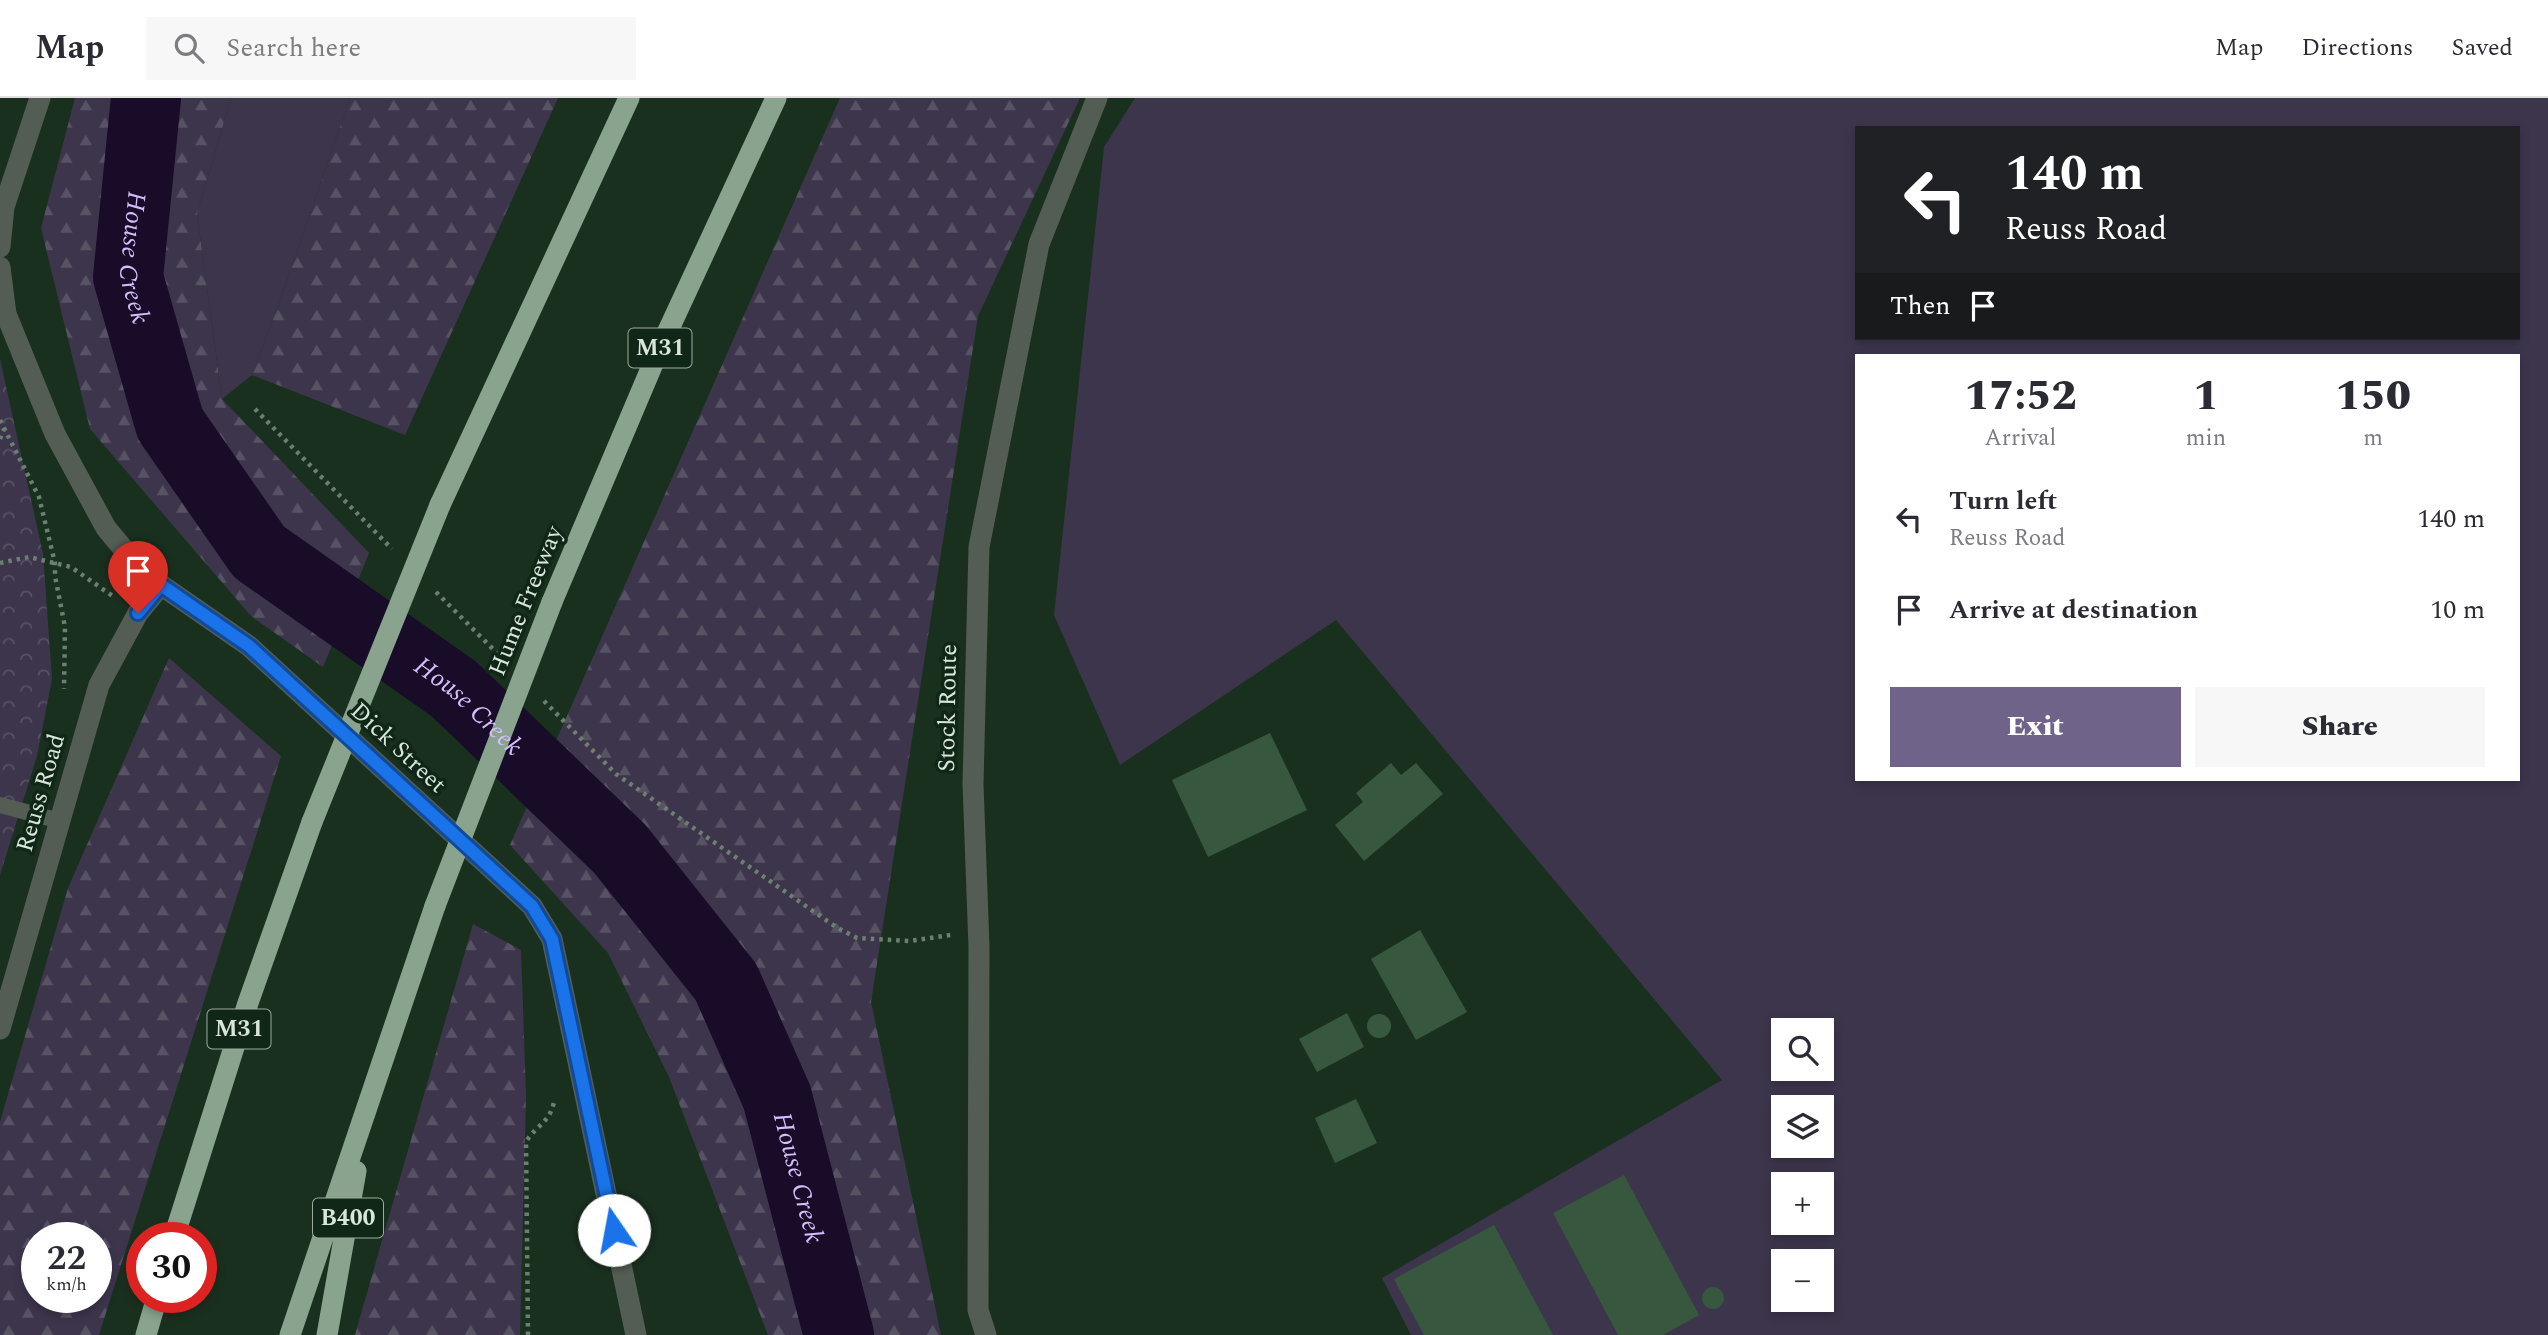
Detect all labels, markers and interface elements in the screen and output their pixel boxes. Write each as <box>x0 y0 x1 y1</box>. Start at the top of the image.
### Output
search box <box>146 17 636 80</box>
text: Map <box>35 23 104 73</box>
text: Search here <box>226 28 361 68</box>
icon: search <box>170 29 208 67</box>
text: Map <box>2215 30 2263 66</box>
text: Directions <box>2301 30 2413 66</box>
text: Saved <box>2451 30 2513 66</box>
text: 140 m <box>2005 137 2144 212</box>
icon: left <box>1890 154 1981 245</box>
water label: House Creek <box>108 189 160 329</box>
text: Reuss Road <box>2005 205 2167 254</box>
text: Then <box>1890 286 1950 326</box>
icon: arrive <box>1964 287 2002 325</box>
road number: M31 <box>628 328 692 368</box>
text: 17:52 <box>1964 365 2077 428</box>
text: 1 <box>2193 365 2219 428</box>
text: 150 <box>2335 365 2411 428</box>
text: Arrival <box>1985 421 2056 456</box>
text: min <box>2186 421 2226 456</box>
text: m <box>2363 421 2383 456</box>
text: Turn left <box>1949 481 2057 521</box>
text: 140 m <box>2417 499 2485 539</box>
icon: left <box>1890 500 1928 538</box>
street label: Hume Freeway <box>480 519 573 682</box>
text: Reuss Road <box>1949 521 2065 556</box>
pin <box>108 541 168 613</box>
icon: arrive <box>119 552 157 590</box>
text: Arrive at destination <box>1949 590 2198 630</box>
text: 10 m <box>2430 590 2485 630</box>
icon: arrive <box>1890 591 1928 629</box>
street label: Stock Route <box>929 644 967 772</box>
water label: House Creek <box>406 647 532 765</box>
button: Exit <box>1890 687 2181 767</box>
button: Share <box>2195 687 2485 767</box>
street label: Dick Street <box>342 694 454 802</box>
street label: Reuss Road <box>7 730 75 856</box>
road number: M31 <box>208 1010 270 1048</box>
map controls <box>1771 1018 1834 1312</box>
button: search <box>1771 1018 1834 1081</box>
button: layers <box>1771 1095 1834 1158</box>
water label: House Creek <box>762 1108 834 1248</box>
button: + <box>1771 1172 1834 1235</box>
position arrow <box>577 1193 651 1267</box>
road number: B400 <box>313 1198 383 1238</box>
speed limit sign: 30 <box>126 1222 217 1313</box>
text: 22 <box>47 1232 86 1285</box>
button: − <box>1771 1249 1834 1312</box>
text: km/h <box>46 1271 87 1298</box>

